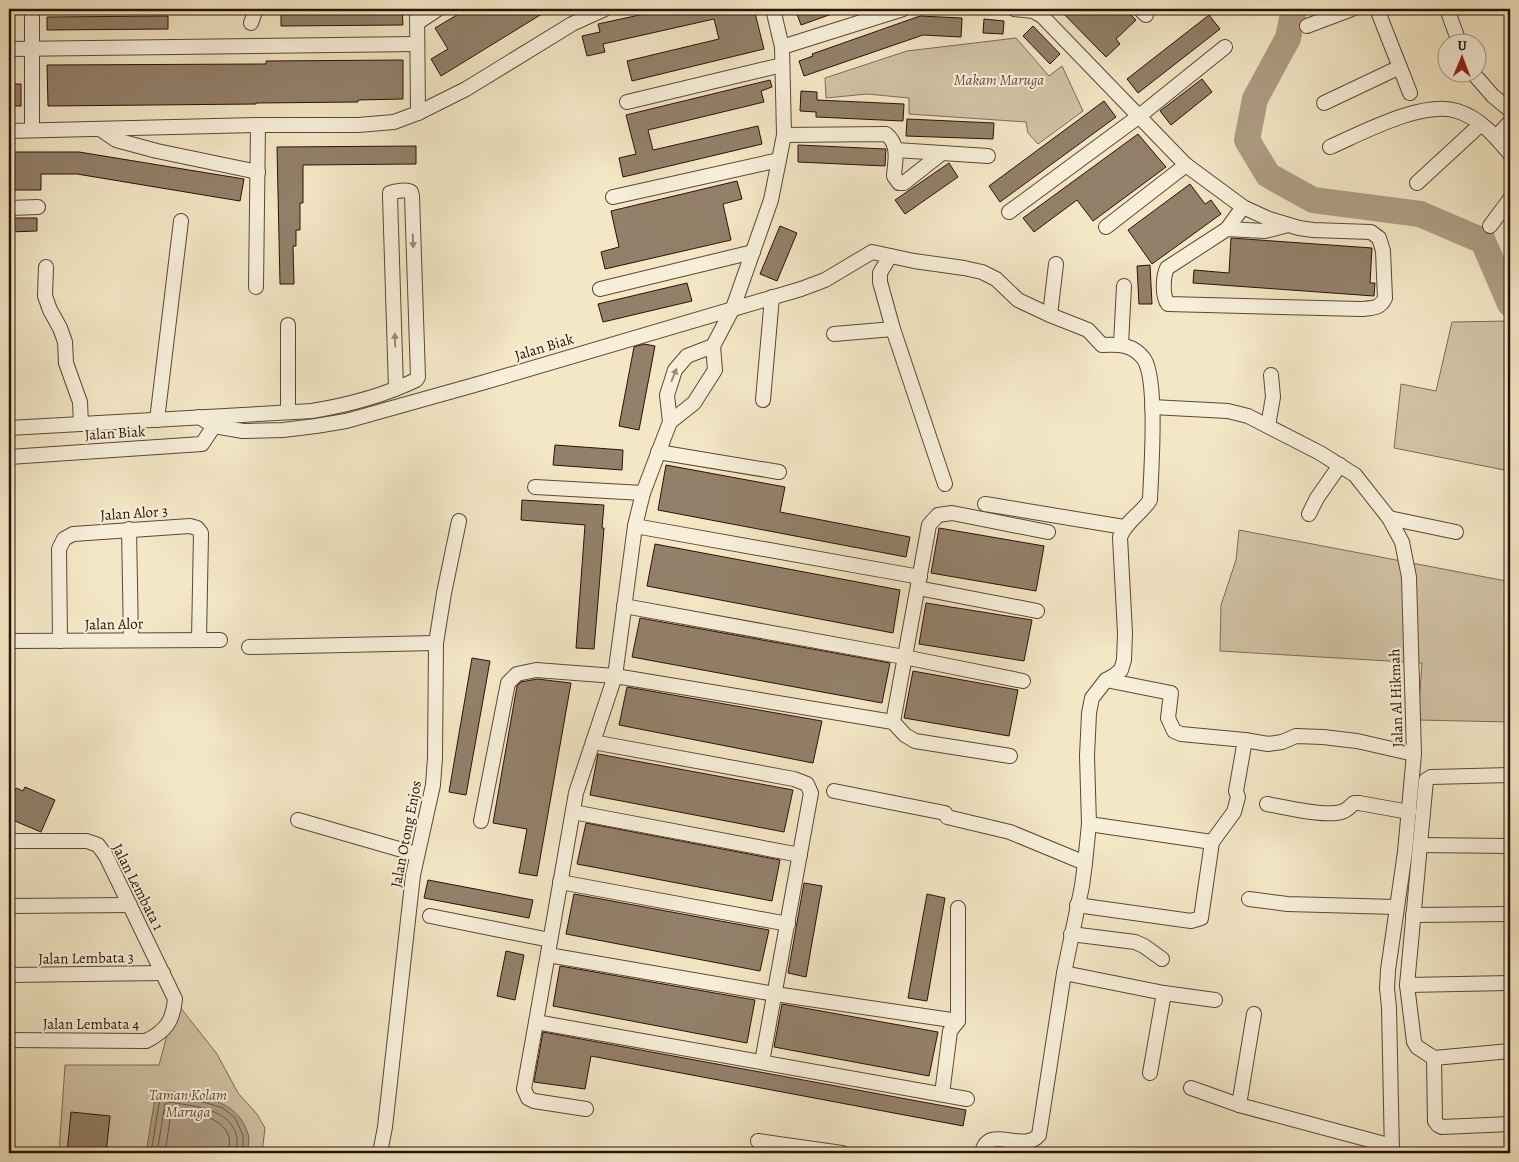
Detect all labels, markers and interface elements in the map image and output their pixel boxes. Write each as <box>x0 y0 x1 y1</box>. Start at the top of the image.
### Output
north arrow <box>1436 32 1486 82</box>
text: U <box>1457 36 1467 55</box>
park label: Makam Maruga <box>954 70 1044 90</box>
one-way arrow <box>409 233 417 249</box>
street label: Jalan Biak <box>512 328 576 365</box>
one-way arrow <box>391 332 399 348</box>
one-way arrow <box>670 367 678 382</box>
street label: Jalan Biak <box>84 421 147 445</box>
street label: Jalan Alor 3 <box>99 501 169 525</box>
street label: Jalan Alor <box>85 613 144 635</box>
street label: Jalan Al Hikmah <box>1384 648 1408 748</box>
street label: Jalan Otong Enjos <box>386 779 426 889</box>
street label: Jalan Lembata 1 <box>108 840 168 934</box>
street label: Jalan Lembata 3 <box>38 947 134 969</box>
street label: Jalan Lembata 4 <box>43 1014 139 1034</box>
park label: Taman Kolam Maruga <box>149 1085 227 1122</box>

